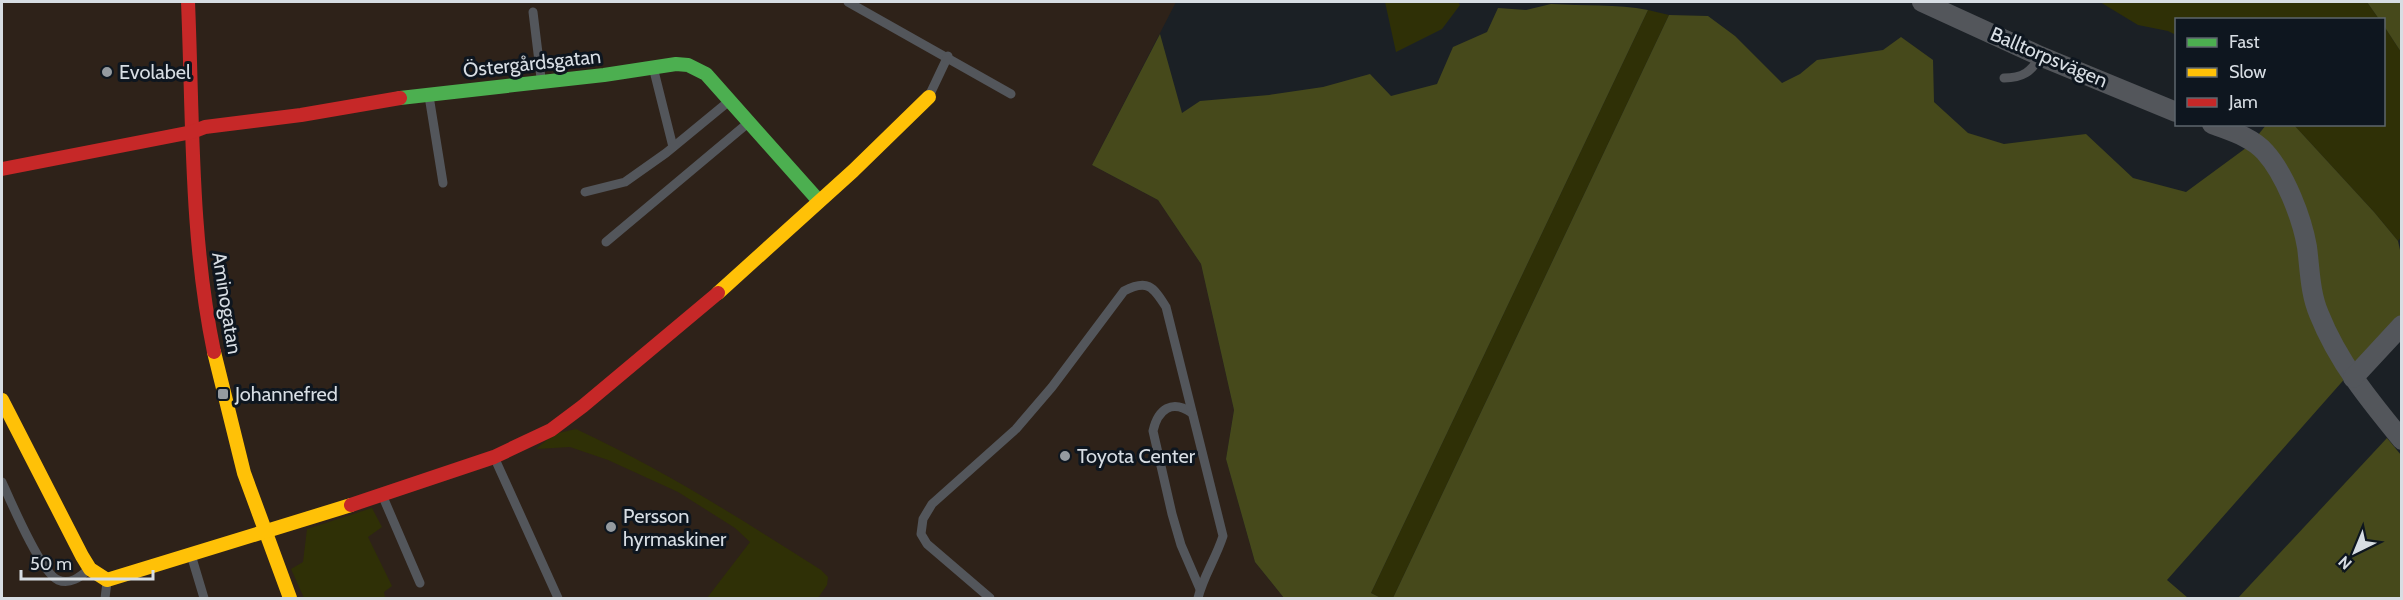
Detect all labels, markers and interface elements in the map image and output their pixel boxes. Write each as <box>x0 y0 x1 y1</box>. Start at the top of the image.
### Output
legend <box>2175 18 2385 126</box>
street label: Balltorpsvägen <box>1987 22 2111 92</box>
text: Fast <box>2229 31 2260 53</box>
street label: Östergårdsgatan <box>462 44 602 82</box>
place label: Evolabel <box>119 60 191 84</box>
text: Slow <box>2229 61 2266 83</box>
marker: Evolabel <box>100 65 114 79</box>
text: Jam <box>2228 91 2258 113</box>
street label: Aminogatan <box>207 250 247 356</box>
place label: Johannefred <box>234 382 338 406</box>
marker: Johannefred <box>216 387 230 401</box>
place label: Toyota Center <box>1077 444 1196 468</box>
marker: Toyota Center <box>1058 449 1072 463</box>
place label: Persson hyrmaskiner <box>623 504 727 551</box>
marker: Persson hyrmaskiner <box>604 520 618 534</box>
north arrow <box>2325 522 2385 582</box>
scale bar <box>21 543 153 581</box>
text: N <box>2334 552 2356 573</box>
text: 50 m <box>30 553 72 575</box>

